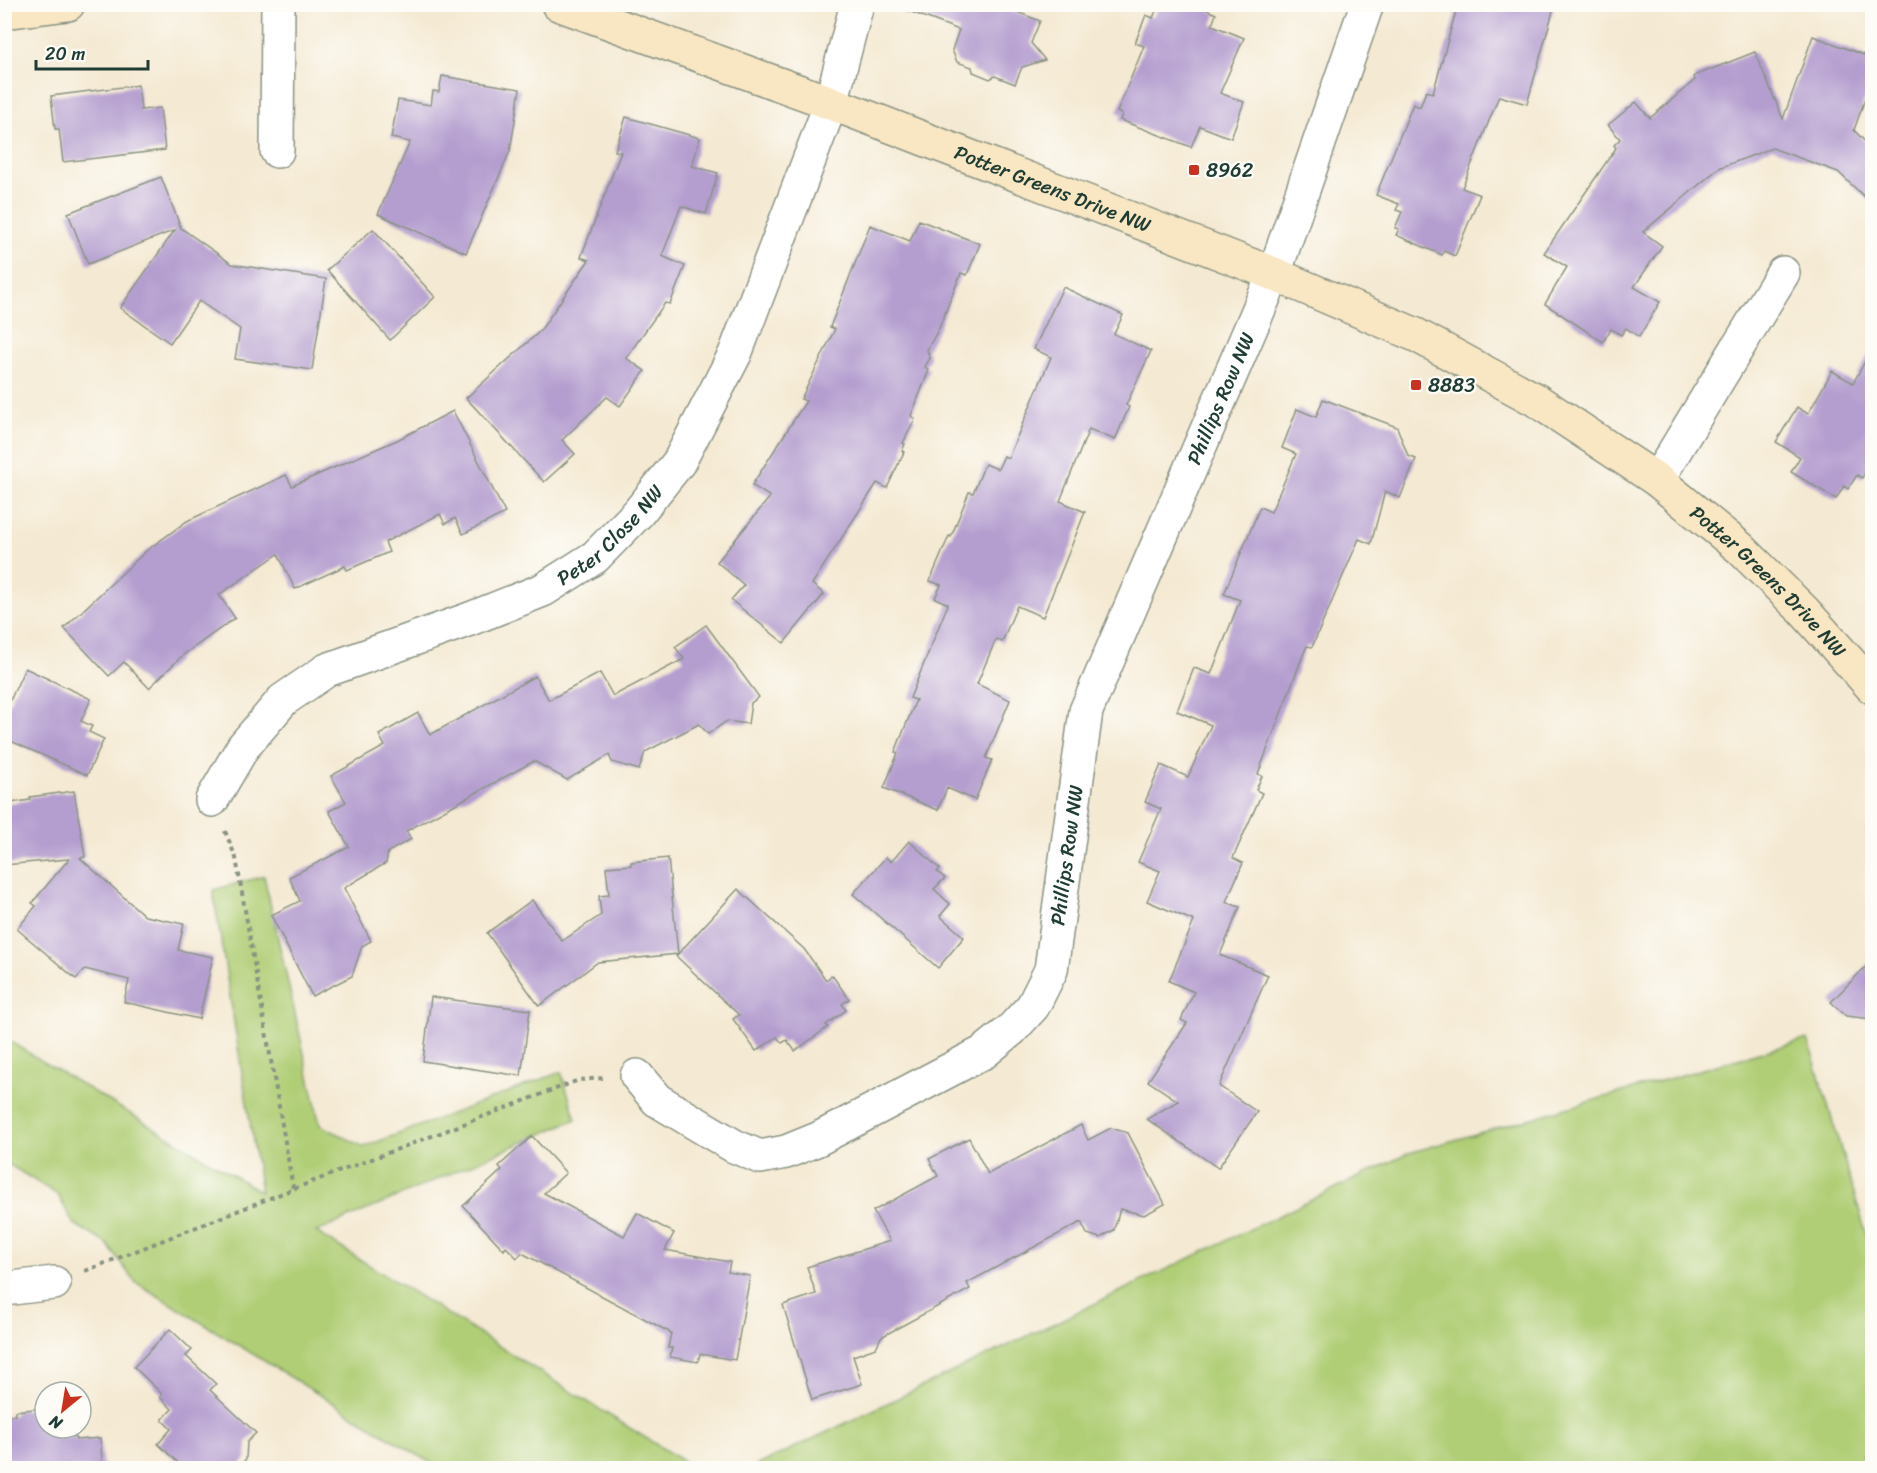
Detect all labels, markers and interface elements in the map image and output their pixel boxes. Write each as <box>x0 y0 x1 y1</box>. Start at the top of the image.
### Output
scale bar <box>36 33 148 71</box>
text: 20 m <box>45 38 85 70</box>
street label: Potter Greens Drive NW <box>949 135 1156 242</box>
place label: 8962 <box>1206 153 1254 188</box>
marker: 8962 <box>1187 163 1201 177</box>
street label: Phillips Row NW <box>1177 327 1265 470</box>
place label: 8883 <box>1428 368 1475 403</box>
marker: 8883 <box>1409 378 1423 392</box>
street label: Peter Close NW <box>549 476 672 595</box>
street label: Potter Greens Drive NW <box>1682 496 1856 666</box>
street label: Phillips Row NW <box>1040 783 1093 928</box>
north arrow <box>33 1380 93 1440</box>
text: N <box>43 1407 69 1438</box>

